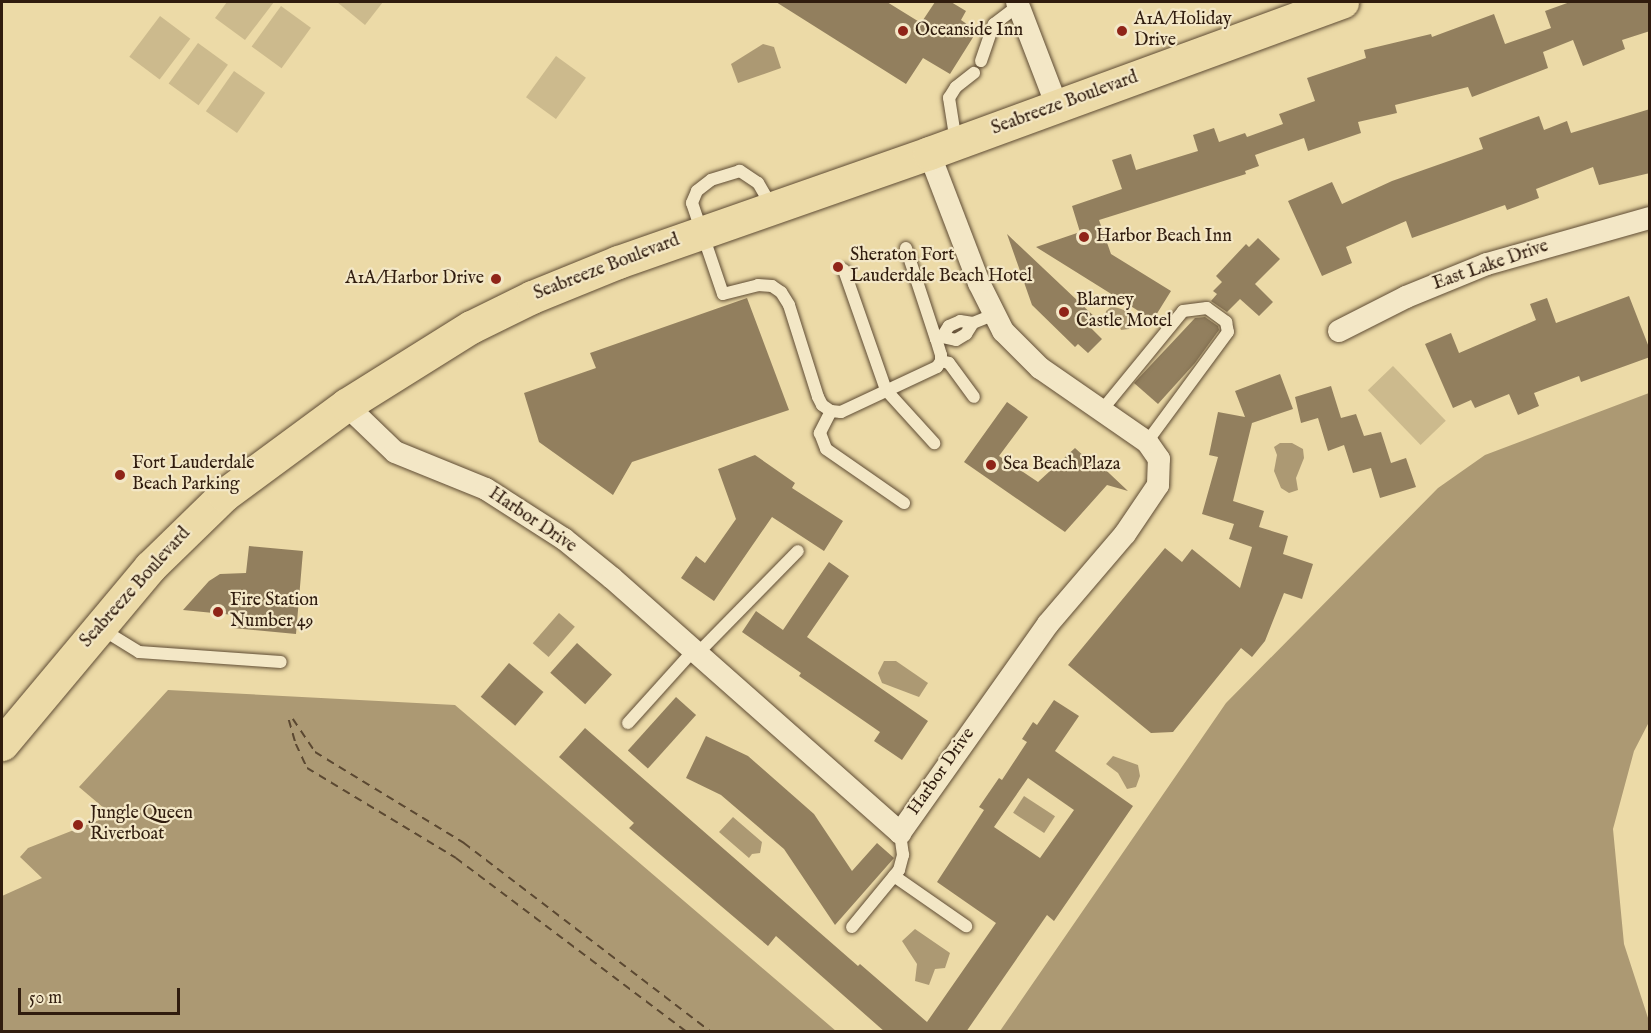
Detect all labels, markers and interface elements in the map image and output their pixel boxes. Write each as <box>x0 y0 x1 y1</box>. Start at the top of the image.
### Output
place label: A1A/Holiday Drive <box>1134 10 1232 52</box>
place label: Oceanside Inn <box>915 20 1023 42</box>
marker: Oceanside Inn <box>896 24 910 38</box>
marker: A1A/Holiday Drive <box>1115 24 1129 38</box>
street label: Seabreeze Boulevard <box>989 67 1141 141</box>
place label: Harbor Beach Inn <box>1096 226 1232 248</box>
street label: Seabreeze Boulevard <box>531 230 683 306</box>
marker: Harbor Beach Inn <box>1077 230 1091 244</box>
street label: East Lake Drive <box>1430 236 1552 296</box>
place label: Sheraton Fort Lauderdale Beach Hotel <box>850 246 1032 288</box>
marker: Sheraton Fort Lauderdale Beach Hotel <box>831 260 845 274</box>
place label: A1A/Harbor Drive <box>345 268 484 290</box>
marker: A1A/Harbor Drive <box>489 272 503 286</box>
place label: Blarney Castle Motel <box>1076 291 1172 334</box>
marker: Blarney Castle Motel <box>1057 305 1071 319</box>
place label: Fort Lauderdale Beach Parking <box>132 454 254 496</box>
place label: Sea Beach Plaza <box>1003 454 1121 476</box>
marker: Sea Beach Plaza <box>984 458 998 472</box>
marker: Fort Lauderdale Beach Parking <box>113 468 127 482</box>
street label: Harbor Drive <box>484 484 580 558</box>
street label: Seabreeze Boulevard <box>76 523 196 653</box>
place label: Fire Station Number 49 <box>230 591 318 634</box>
marker: Fire Station Number 49 <box>211 605 225 619</box>
street label: Harbor Drive <box>904 724 980 820</box>
place label: Jungle Queen Riverboat <box>90 804 193 846</box>
marker: Jungle Queen Riverboat <box>71 818 85 832</box>
scale bar <box>21 976 183 1014</box>
text: 50 m <box>29 987 62 1010</box>

